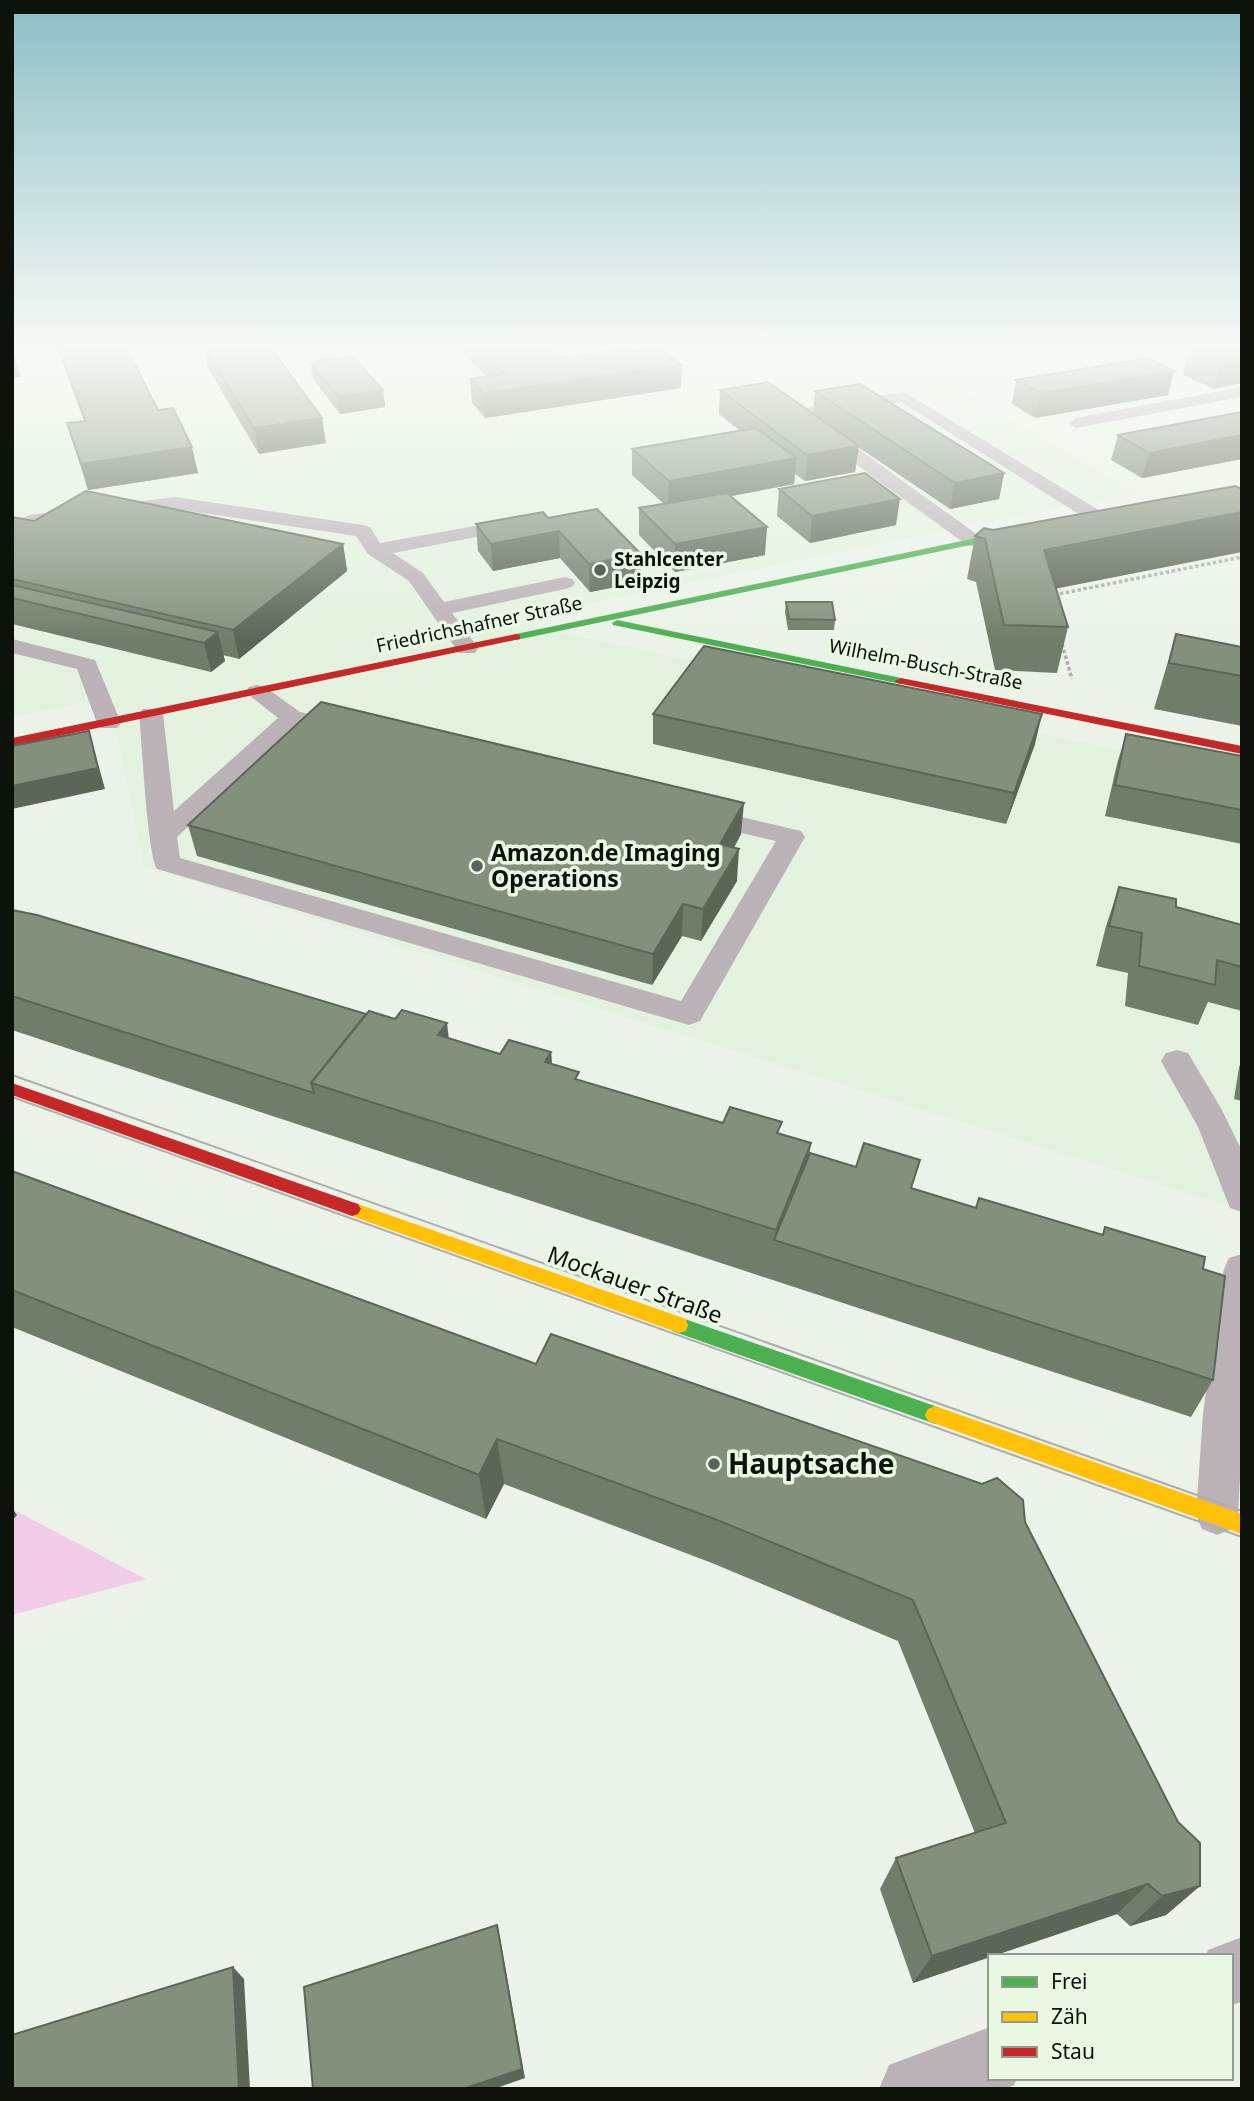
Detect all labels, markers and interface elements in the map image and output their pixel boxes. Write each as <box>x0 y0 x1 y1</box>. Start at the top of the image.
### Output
place label: Stahlcenter Leipzig <box>614 546 724 594</box>
marker: Stahlcenter Leipzig <box>592 562 608 578</box>
street label: Friedrichshafner Straße <box>374 589 584 659</box>
street label: Wilhelm-Busch-Straße <box>827 632 1025 696</box>
place label: Amazon.de Imaging Operations <box>491 836 721 894</box>
marker: Amazon.de Imaging Operations <box>469 858 485 874</box>
street label: Mockauer Straße <box>543 1238 727 1331</box>
place label: Hauptsache <box>728 1444 894 1482</box>
marker: Hauptsache <box>706 1456 722 1472</box>
legend <box>988 1954 1233 2080</box>
text: Frei <box>1051 1967 1087 1995</box>
text: Zäh <box>1051 2002 1088 2030</box>
text: Stau <box>1051 2037 1095 2065</box>

